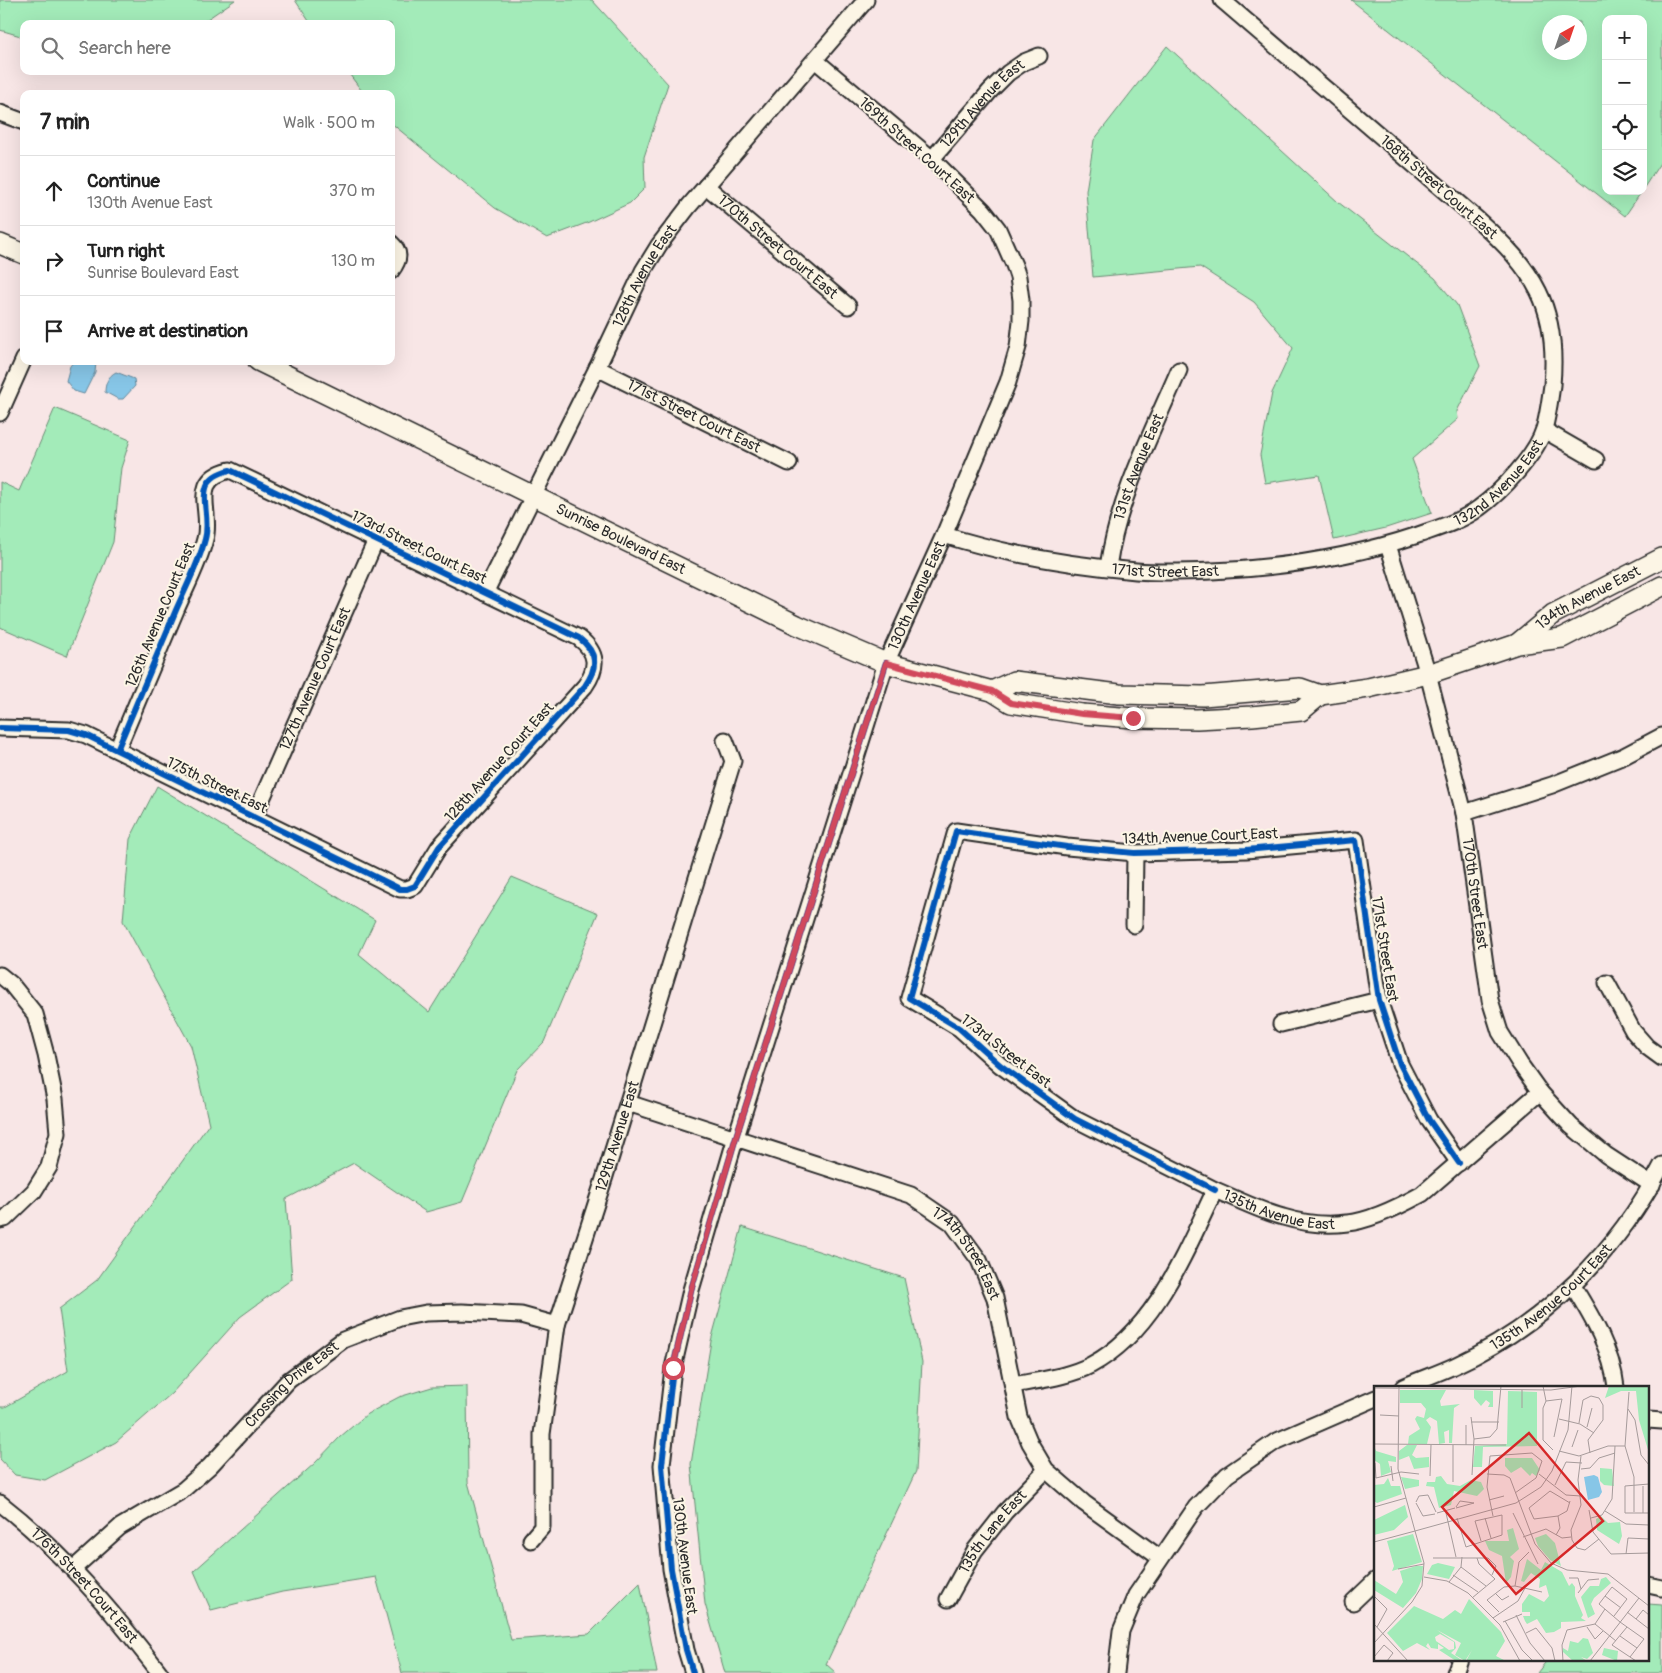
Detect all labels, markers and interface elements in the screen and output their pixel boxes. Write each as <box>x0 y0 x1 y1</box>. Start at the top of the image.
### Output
north arrow <box>1542 15 1587 60</box>
map controls <box>1602 15 1647 195</box>
button: + <box>1602 15 1647 60</box>
search box <box>20 20 395 75</box>
icon: search <box>38 34 66 62</box>
text: Search here <box>78 36 171 60</box>
street label: 129th Avenue East <box>936 55 1029 152</box>
button: − <box>1602 60 1647 105</box>
street label: 169th Street Court East <box>855 93 979 208</box>
button: locate <box>1602 105 1647 150</box>
text: 7 min <box>40 109 90 136</box>
text: Walk · 500 m <box>283 113 375 133</box>
street label: 168th Street Court East <box>1376 131 1502 244</box>
button: layers <box>1602 150 1647 195</box>
text: Continue <box>87 169 160 193</box>
icon: ahead <box>40 177 68 205</box>
text: 370 m <box>329 181 375 201</box>
street label: 170th Street Court East <box>713 191 842 304</box>
text: 130th Avenue East <box>87 193 213 213</box>
street label: 128th Avenue East <box>609 220 682 331</box>
text: Turn right <box>87 239 165 263</box>
icon: right <box>40 247 68 275</box>
text: 130 m <box>331 251 375 271</box>
text: Sunrise Boulevard East <box>87 263 239 283</box>
icon: arrive <box>40 317 68 345</box>
text: Arrive at destination <box>87 319 248 343</box>
street label: 171st Street Court East <box>624 375 764 458</box>
street label: 131st Avenue East <box>1110 410 1169 523</box>
street label: 132nd Avenue East <box>1451 435 1548 531</box>
street label: Sunrise Boulevard East <box>553 499 690 579</box>
street label: 173rd Street Court East <box>348 506 491 589</box>
street label: 130th Avenue East <box>884 537 950 654</box>
street label: 126th Avenue Court East <box>121 539 200 691</box>
street label: 171st Street East <box>1111 560 1220 582</box>
street label: 134th Avenue East <box>1532 561 1644 634</box>
street label: 127th Avenue Court East <box>275 603 356 754</box>
street label: 128th Avenue Court East <box>441 698 559 826</box>
route end <box>1122 707 1145 730</box>
street label: 175th Street East <box>163 753 271 818</box>
street label: 134th Avenue Court East <box>1122 824 1279 849</box>
street label: 170th Street East <box>1458 837 1492 951</box>
street label: 171st Street East <box>1367 895 1402 1004</box>
street label: 173rd Street East <box>957 1010 1055 1093</box>
street label: 129th Avenue East <box>591 1078 644 1195</box>
street label: 135th Avenue East <box>1220 1186 1336 1234</box>
street label: 174th Street East <box>928 1203 1004 1304</box>
street label: 135th Avenue Court East <box>1487 1239 1617 1355</box>
street label: Crossing Drive East <box>241 1337 343 1432</box>
route start <box>662 1357 685 1380</box>
inset map <box>1374 1386 1650 1660</box>
street label: 135th Lane East <box>955 1486 1032 1577</box>
street label: 130th Avenue East <box>668 1496 701 1617</box>
street label: 176th Street Court East <box>26 1524 142 1648</box>

